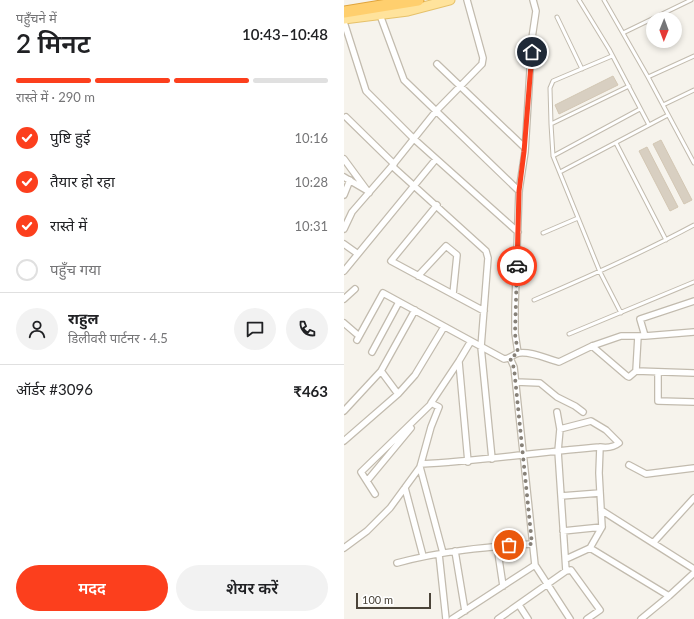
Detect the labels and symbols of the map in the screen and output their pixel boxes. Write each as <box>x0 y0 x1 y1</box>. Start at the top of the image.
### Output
north arrow <box>646 12 682 48</box>
pin <box>515 35 549 69</box>
courier <box>497 246 537 286</box>
pin <box>492 528 526 562</box>
scale bar <box>356 591 431 610</box>

